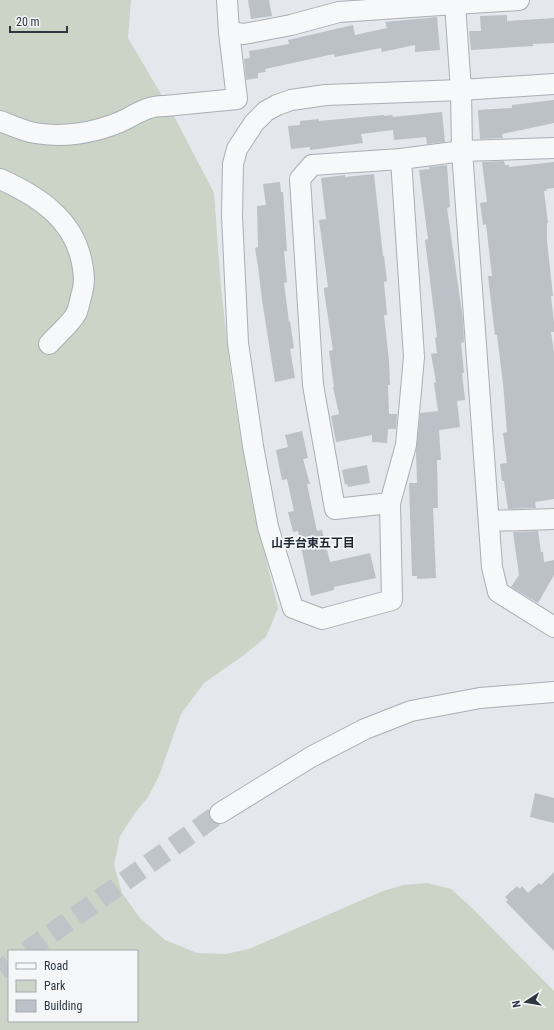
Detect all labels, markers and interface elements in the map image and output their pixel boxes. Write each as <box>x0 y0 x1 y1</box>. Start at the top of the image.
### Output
scale bar <box>10 8 67 34</box>
text: 20 m <box>16 15 40 29</box>
district label: 山手台東五丁目 <box>271 536 355 550</box>
legend <box>8 950 138 1022</box>
text: Road <box>44 959 68 973</box>
text: Park <box>44 979 66 993</box>
north arrow <box>506 982 546 1022</box>
text: Building <box>44 999 82 1013</box>
text: N <box>510 999 524 1009</box>

